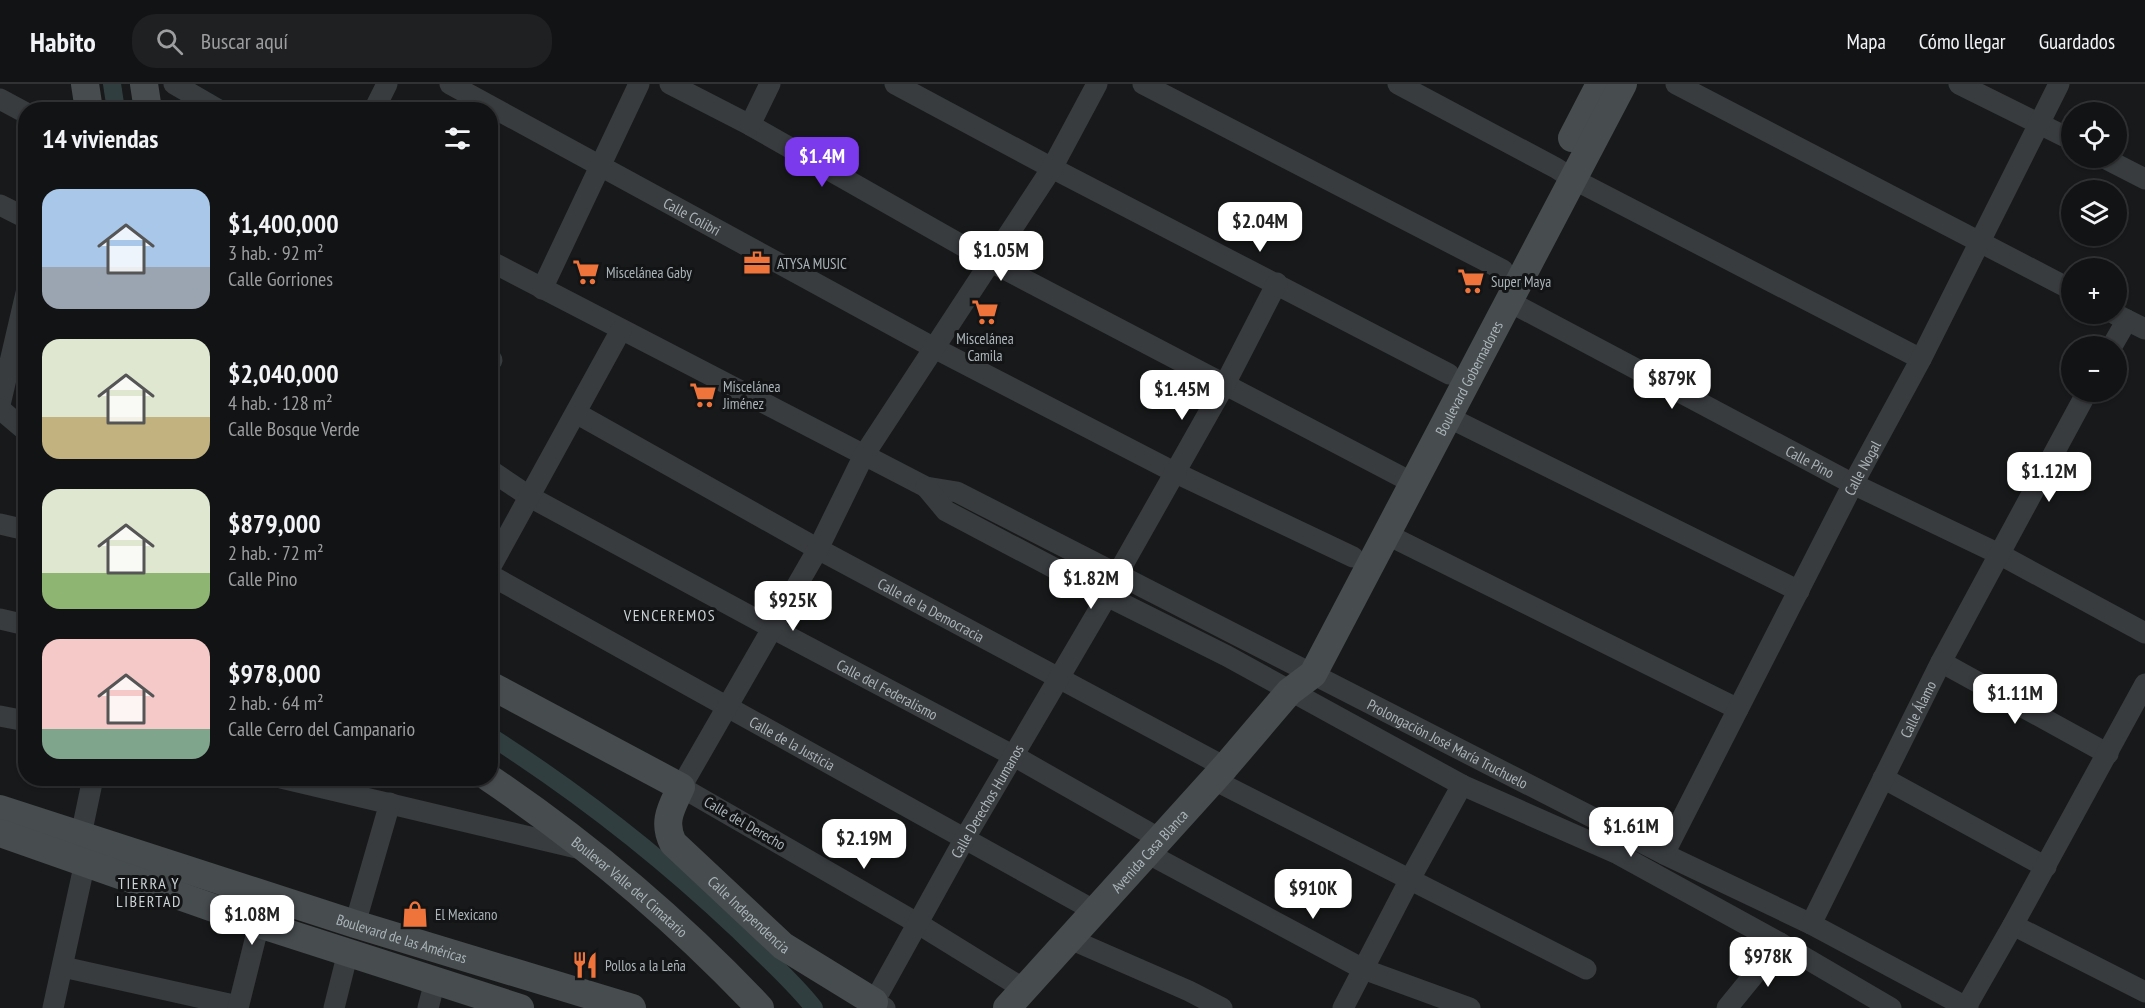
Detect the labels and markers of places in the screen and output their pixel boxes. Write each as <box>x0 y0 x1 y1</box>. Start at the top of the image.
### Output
pin: $1.4M <box>780 137 864 188</box>
pin: $2.04M <box>1211 202 1309 253</box>
pin: $1.05M <box>952 231 1050 282</box>
office icon: ATYSA MUSIC <box>742 248 772 278</box>
place label: ATYSA MUSIC <box>777 254 847 273</box>
supermarket icon: Miscelánea Gaby <box>571 257 601 287</box>
place label: Miscelánea Gaby <box>606 263 692 282</box>
supermarket icon: Super Maya <box>1456 266 1486 296</box>
place label: Super Maya <box>1491 272 1551 291</box>
supermarket icon: Miscelánea Camila <box>970 297 1000 327</box>
place label: Miscelánea Camila <box>956 329 1014 365</box>
pin: $879K <box>1630 359 1714 410</box>
pin: $1.45M <box>1133 370 1231 421</box>
place label: Miscelánea Jiménez <box>722 377 780 413</box>
supermarket icon: Miscelánea Jiménez <box>688 380 718 410</box>
pin: $1.12M <box>2000 452 2098 503</box>
pin: $1.82M <box>1042 559 1140 610</box>
pin: $925K <box>751 581 835 632</box>
pin: $1.11M <box>1966 674 2064 725</box>
pin: $1.61M <box>1582 807 1680 858</box>
pin: $2.19M <box>815 819 913 870</box>
pin: $910K <box>1271 869 1355 920</box>
pin: $1.08M <box>203 895 301 946</box>
shop icon: El Mexicano <box>400 899 430 929</box>
place label: El Mexicano <box>435 905 497 924</box>
pin: $978K <box>1726 937 1810 988</box>
restaurant icon: Pollos a la Leña <box>570 950 600 980</box>
place label: Pollos a la Leña <box>605 956 686 975</box>

